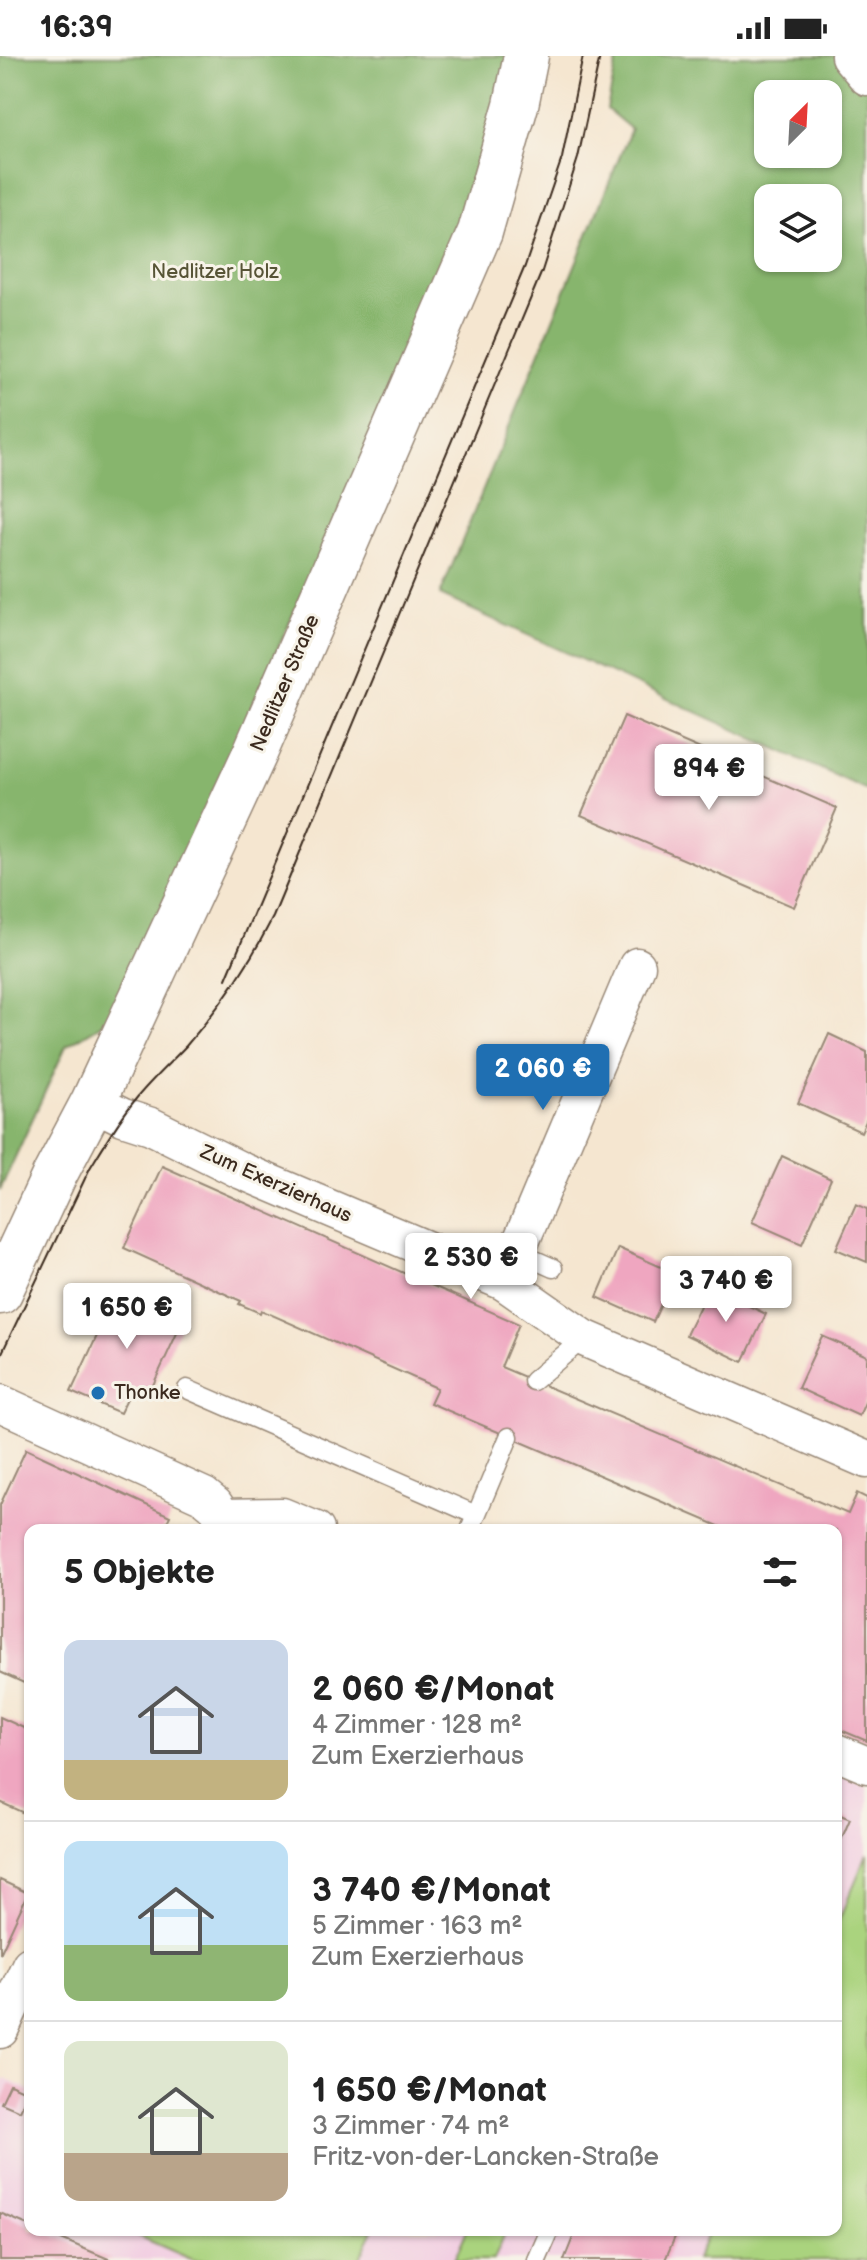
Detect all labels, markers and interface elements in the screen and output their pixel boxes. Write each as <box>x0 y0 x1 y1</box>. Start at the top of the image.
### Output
text: 16:39 <box>40 10 113 46</box>
north arrow <box>754 80 842 168</box>
map controls <box>754 80 842 272</box>
button: layers <box>754 184 842 272</box>
park label: Nedlitzer Holz <box>151 260 279 284</box>
street label: Nedlitzer Straße <box>245 611 325 755</box>
pin: 894 € <box>653 744 765 812</box>
text: 894 € <box>673 754 745 785</box>
pin: 2 060 € <box>469 1044 617 1112</box>
text: 2 060 € <box>494 1054 592 1085</box>
street label: Zum Exerzierhaus <box>196 1139 355 1228</box>
pin: 2 530 € <box>397 1233 545 1301</box>
text: 2 530 € <box>423 1243 519 1274</box>
pin: 3 740 € <box>652 1256 800 1324</box>
text: 3 740 € <box>679 1266 773 1297</box>
pin: 1 650 € <box>53 1283 201 1351</box>
text: 1 650 € <box>81 1293 173 1324</box>
place label: Thonke <box>114 1381 181 1405</box>
marker: Thonke <box>89 1384 107 1402</box>
icon: filters <box>758 1550 802 1594</box>
text: 5 Objekte <box>64 1552 215 1593</box>
text: 2 060 €/Monat <box>312 1669 554 1710</box>
icon: home <box>128 1672 224 1768</box>
text: 4 Zimmer · 128 m² <box>312 1710 522 1741</box>
text: Zum Exerzierhaus <box>312 1741 524 1772</box>
text: 3 740 €/Monat <box>312 1870 551 1911</box>
icon: home <box>128 1873 224 1969</box>
text: 5 Zimmer · 163 m² <box>312 1911 522 1942</box>
text: Zum Exerzierhaus <box>312 1942 524 1973</box>
text: 1 650 €/Monat <box>312 2070 547 2111</box>
icon: home <box>128 2073 224 2169</box>
text: 3 Zimmer · 74 m² <box>312 2111 510 2142</box>
text: Fritz-von-der-Lancken-Straße <box>312 2142 659 2173</box>

